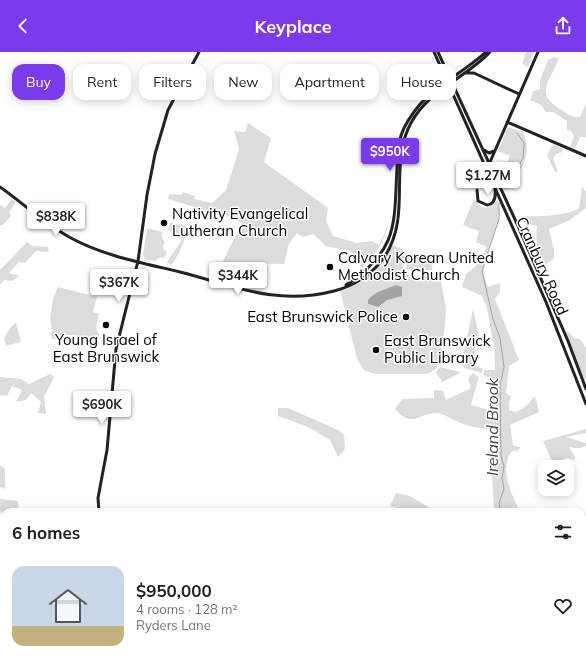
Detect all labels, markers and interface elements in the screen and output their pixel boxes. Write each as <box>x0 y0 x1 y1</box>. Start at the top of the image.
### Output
icon: back <box>12 15 34 37</box>
text: Keyplace <box>254 15 332 38</box>
icon: share <box>552 15 574 37</box>
chip: Buy <box>12 64 65 100</box>
chip: Rent <box>73 64 131 100</box>
chip: Filters <box>139 64 206 100</box>
chip: New <box>214 64 272 100</box>
chip: Apartment <box>280 64 379 100</box>
chip: House <box>387 64 456 100</box>
pin: $950K <box>362 138 418 172</box>
text: $950K <box>370 143 410 159</box>
pin: $1.27M <box>455 162 521 196</box>
text: $1.27M <box>465 167 511 183</box>
pin: $838K <box>28 203 84 237</box>
place label: Nativity Evangelical Lutheran Church <box>172 204 308 240</box>
text: $838K <box>36 208 76 224</box>
street label: Cranbury Road <box>512 214 573 318</box>
marker: Nativity Evangelical Lutheran Church <box>159 218 169 228</box>
place label: Calvary Korean United Methodist Church <box>338 248 494 284</box>
pin: $344K <box>210 262 266 296</box>
marker: Calvary Korean United Methodist Church <box>325 262 335 272</box>
text: $344K <box>218 267 258 283</box>
pin: $367K <box>91 269 147 303</box>
text: $367K <box>99 274 139 290</box>
place label: East Brunswick Police <box>247 307 398 326</box>
marker: East Brunswick Police <box>401 312 411 322</box>
marker: Young Israel of East Brunswick <box>101 320 111 330</box>
place label: Young Israel of East Brunswick <box>53 330 159 366</box>
place label: East Brunswick Public Library <box>384 331 491 367</box>
marker: East Brunswick Public Library <box>371 345 381 355</box>
water label: Ireland Brook <box>482 377 502 476</box>
pin: $690K <box>74 391 130 425</box>
text: $690K <box>82 396 122 412</box>
map controls <box>538 460 574 496</box>
button: layers <box>538 460 574 496</box>
icon: filters <box>552 521 574 543</box>
text: 6 homes <box>12 522 80 543</box>
text: $950,000 <box>136 580 212 601</box>
icon: home <box>44 582 92 630</box>
icon: heart <box>552 595 574 617</box>
text: 4 rooms · 128 m² <box>136 601 237 617</box>
text: Ryders Lane <box>136 617 211 633</box>

